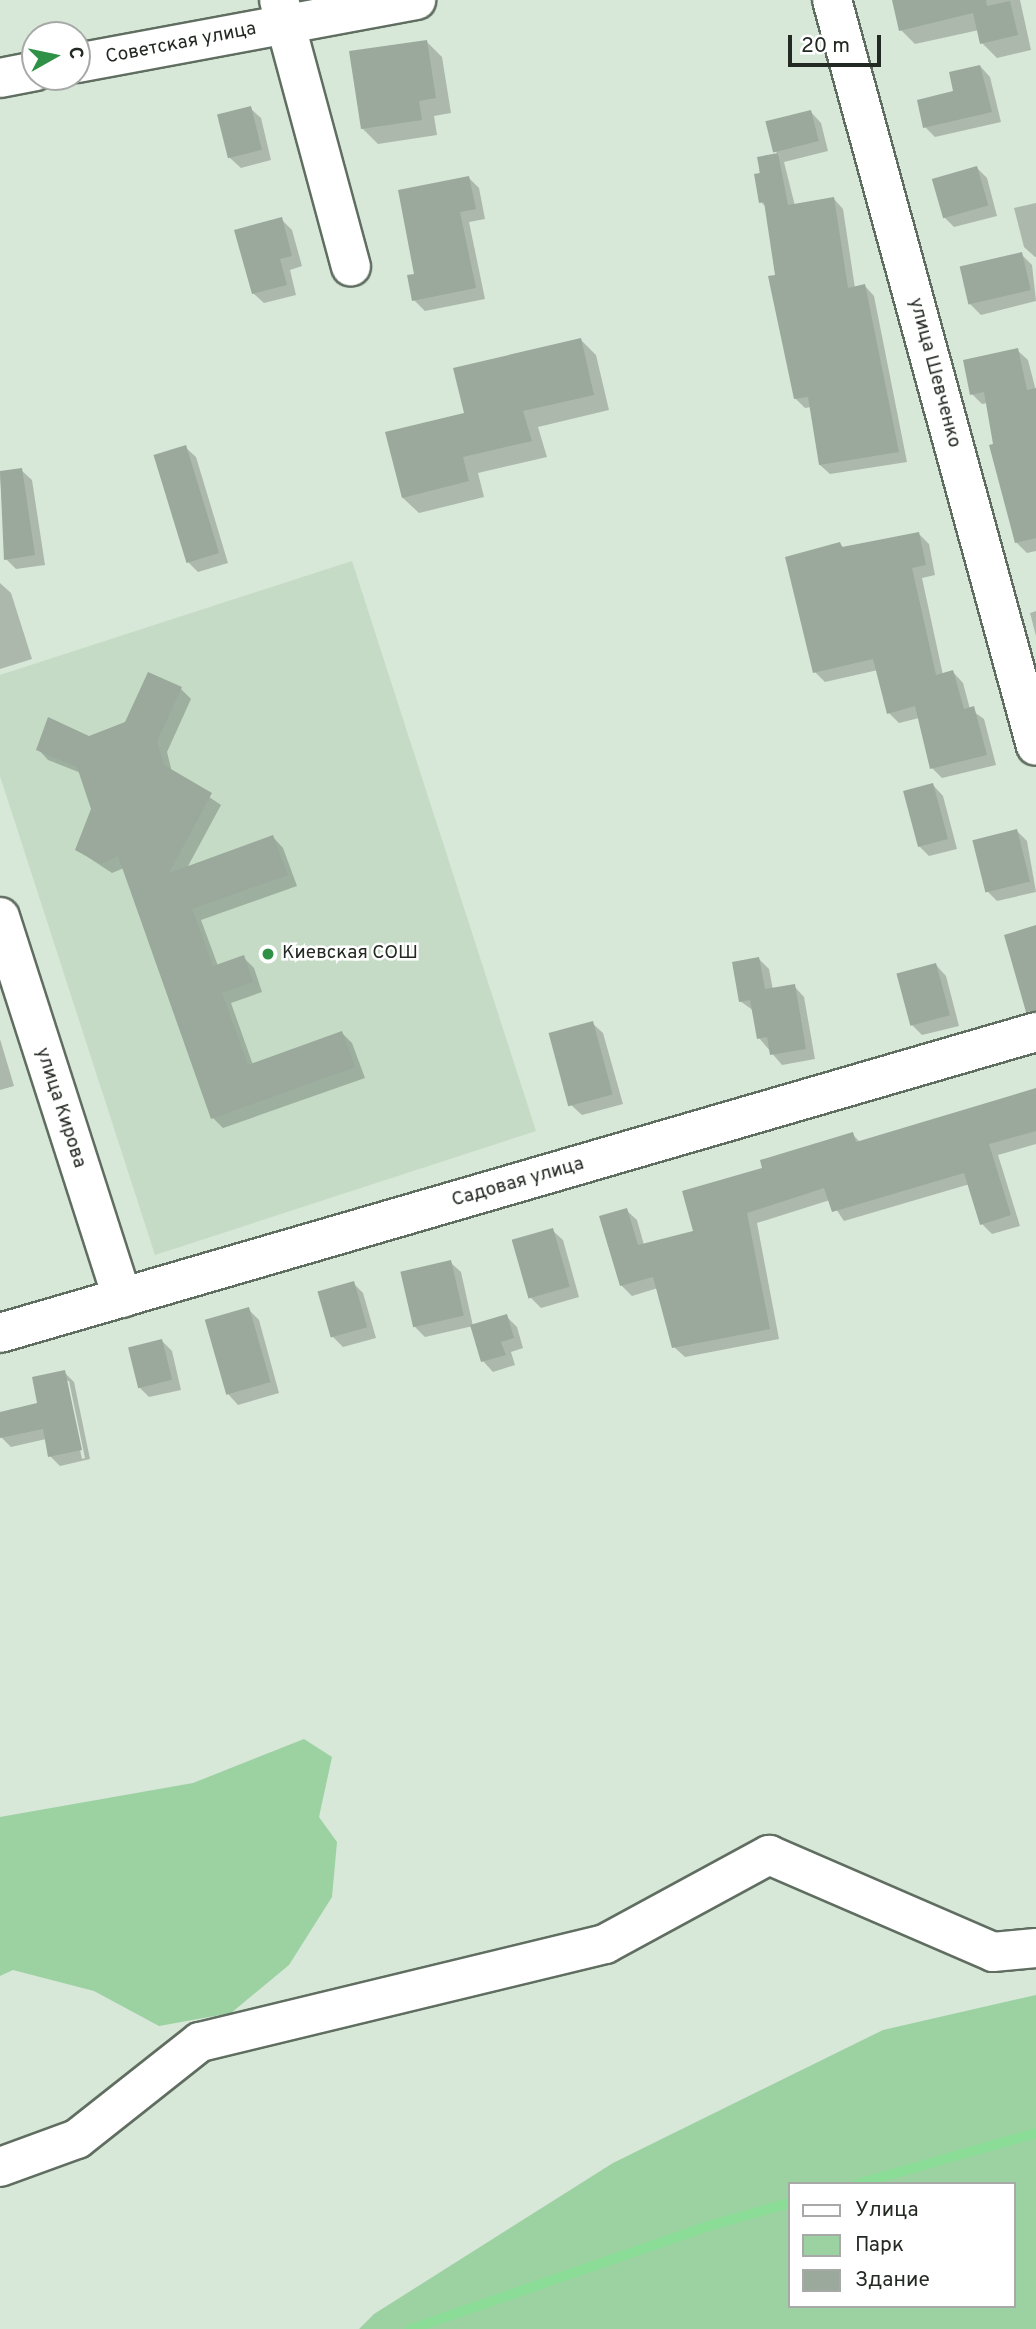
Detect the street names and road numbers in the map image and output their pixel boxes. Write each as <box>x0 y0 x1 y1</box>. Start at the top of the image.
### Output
street label: Советская улица <box>104 18 258 70</box>
street label: улица Шевченко <box>903 296 965 450</box>
street label: улица Кирова <box>30 1045 90 1171</box>
street label: Садовая улица <box>449 1153 587 1213</box>

